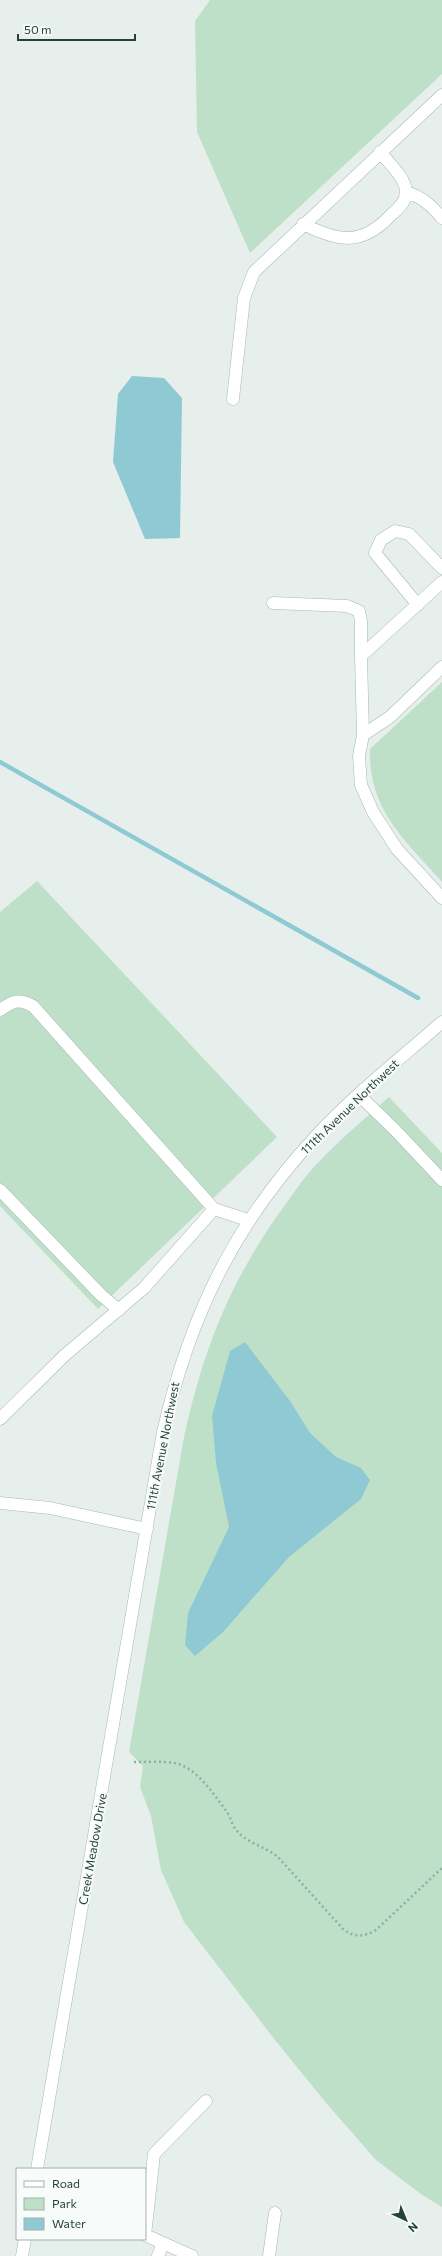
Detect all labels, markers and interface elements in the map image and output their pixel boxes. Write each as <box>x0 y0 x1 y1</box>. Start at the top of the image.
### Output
scale bar <box>18 16 135 42</box>
text: 50 m <box>24 22 52 36</box>
street label: 111th Avenue Northwest <box>297 1056 401 1157</box>
street label: 111th Avenue Northwest <box>143 1380 181 1511</box>
street label: Creek Meadow Drive <box>75 1792 109 1906</box>
legend <box>16 2168 146 2240</box>
text: Road <box>52 2176 80 2190</box>
text: Park <box>52 2196 78 2210</box>
north arrow <box>386 2200 426 2240</box>
text: Water <box>52 2216 86 2230</box>
text: N <box>406 2220 421 2235</box>

